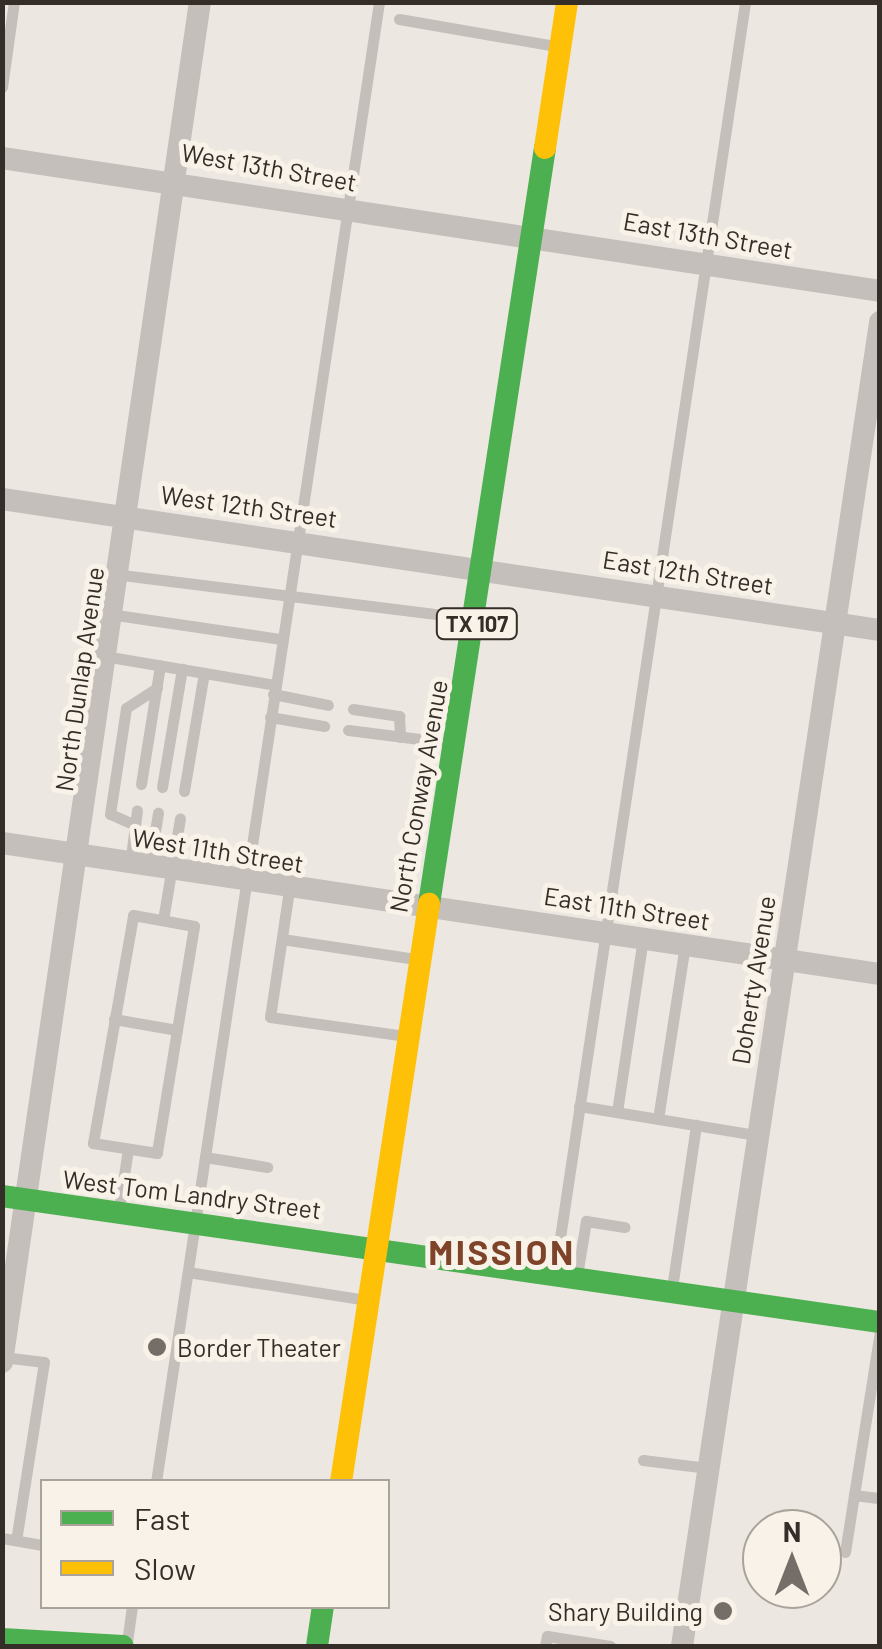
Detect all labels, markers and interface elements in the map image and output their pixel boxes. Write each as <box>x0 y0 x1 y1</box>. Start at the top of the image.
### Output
street label: West 13th Street <box>179 137 359 197</box>
street label: East 13th Street <box>621 205 795 265</box>
street label: West 12th Street <box>159 479 339 533</box>
street label: East 12th Street <box>601 544 775 600</box>
street label: North Dunlap Avenue <box>48 565 110 793</box>
road number: TX 107 <box>434 607 520 641</box>
street label: North Conway Avenue <box>383 677 453 915</box>
street label: West 11th Street <box>130 822 306 878</box>
street label: East 11th Street <box>542 880 712 936</box>
street label: Doherty Avenue <box>725 894 781 1066</box>
street label: West Tom Landry Street <box>61 1163 323 1225</box>
district label: MISSION <box>428 1230 576 1272</box>
place label: Border Theater <box>177 1332 341 1362</box>
marker: Border Theater <box>146 1336 168 1358</box>
legend <box>40 1479 390 1609</box>
text: Fast <box>134 1500 191 1536</box>
north arrow <box>742 1509 842 1609</box>
text: N <box>783 1514 801 1548</box>
text: Slow <box>134 1550 196 1586</box>
place label: Shary Building <box>548 1596 703 1626</box>
marker: Shary Building <box>712 1600 734 1622</box>

